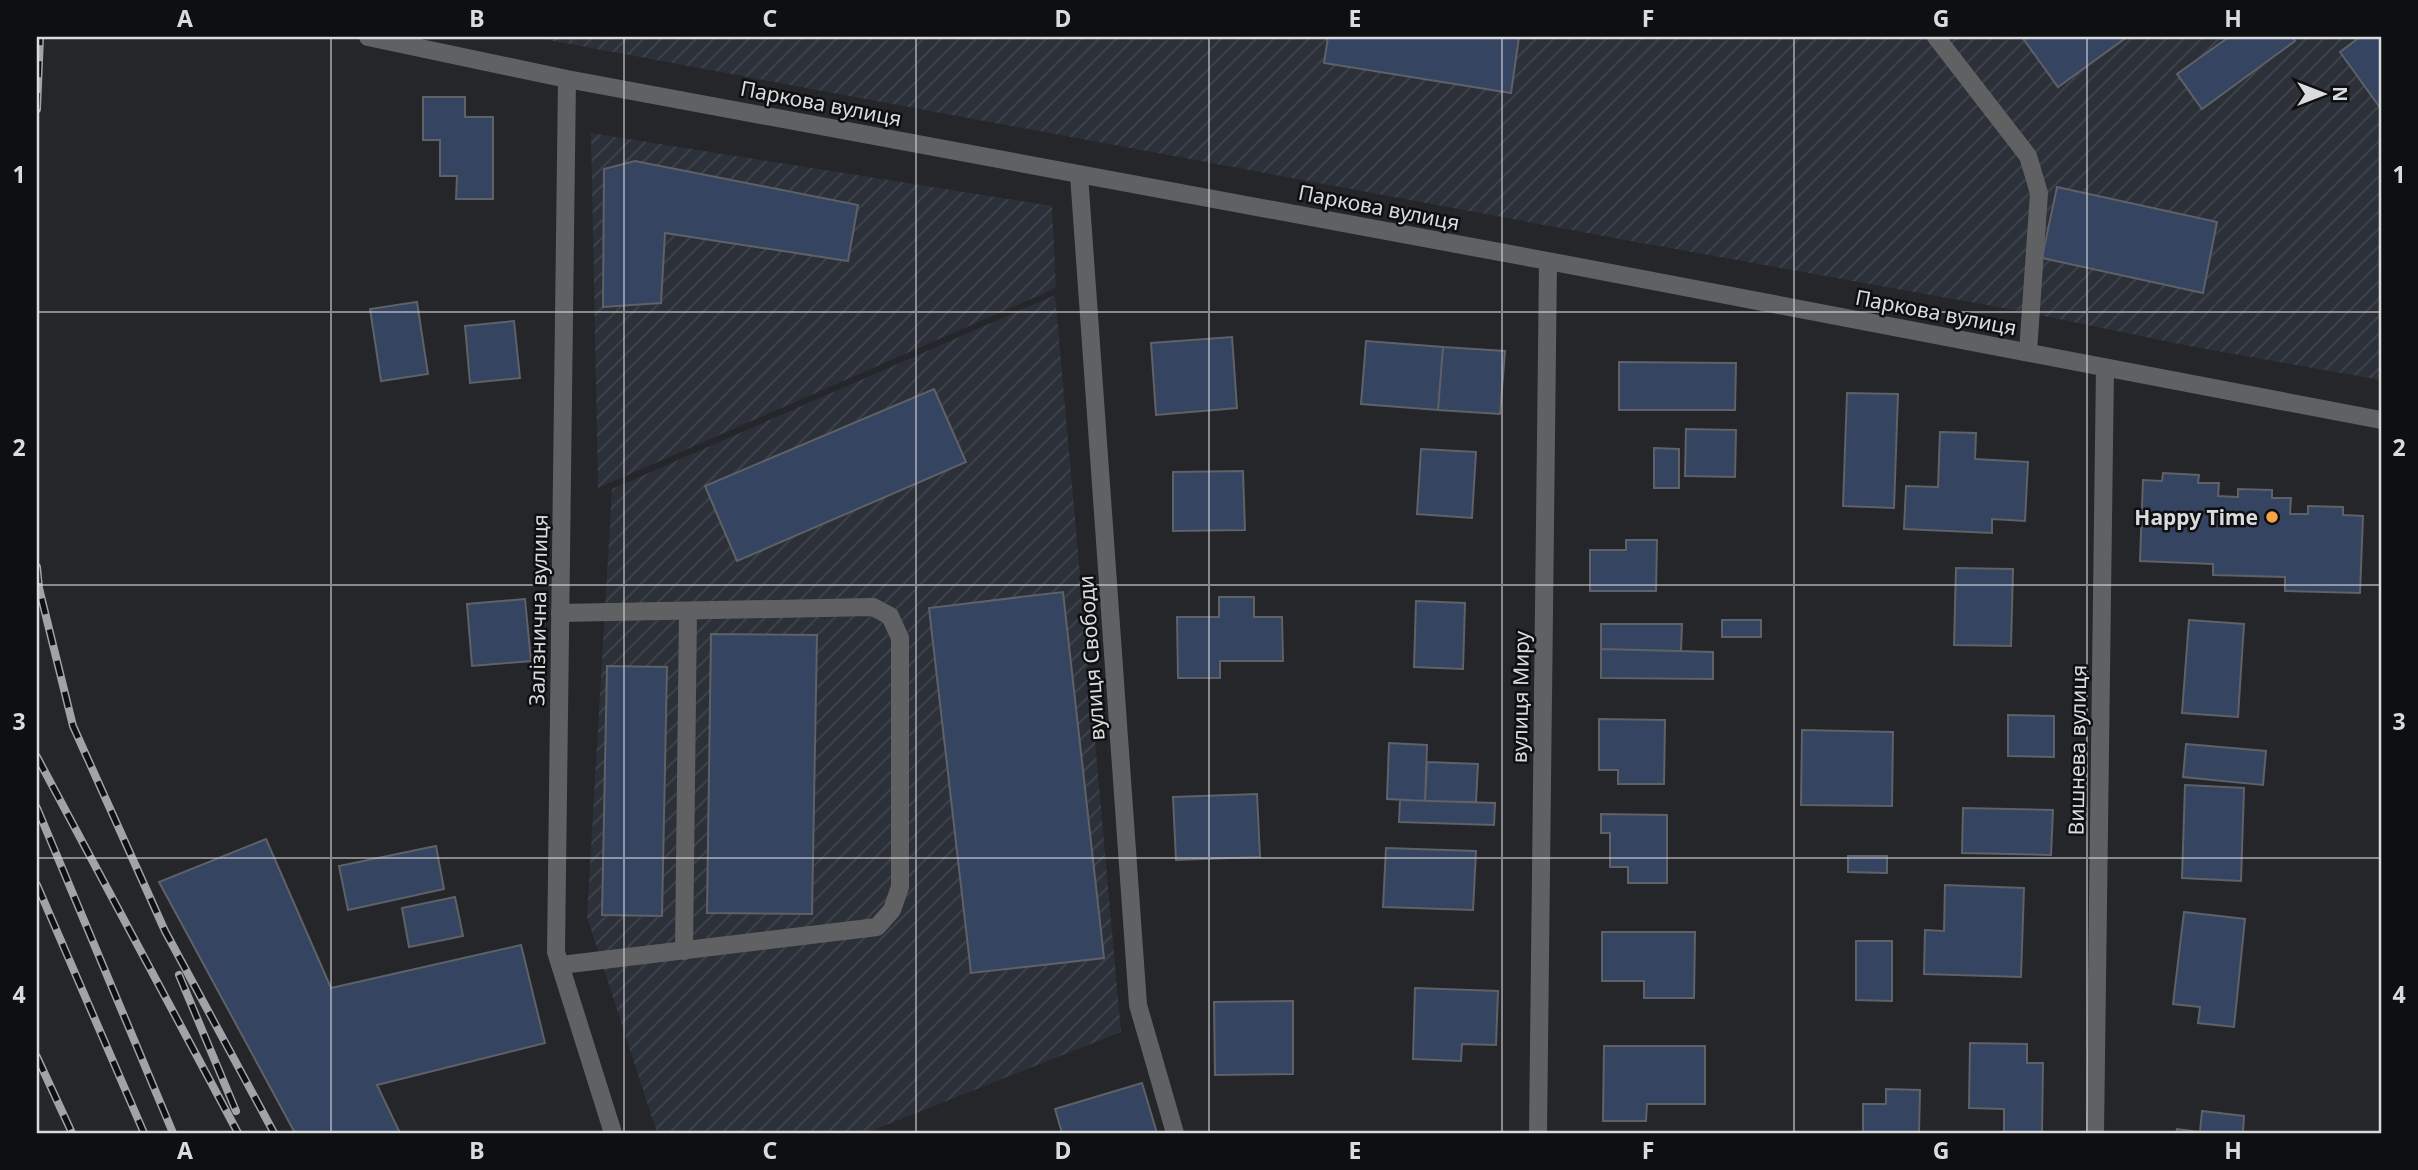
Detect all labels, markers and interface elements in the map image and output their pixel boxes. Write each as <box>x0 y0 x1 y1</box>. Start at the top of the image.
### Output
text: A <box>177 2 193 34</box>
text: B <box>469 2 485 34</box>
text: C <box>763 2 778 34</box>
text: D <box>1055 2 1071 34</box>
text: E <box>1349 2 1361 34</box>
text: F <box>1642 2 1654 34</box>
text: G <box>1933 2 1949 34</box>
text: H <box>2224 2 2242 34</box>
north arrow <box>2288 60 2358 130</box>
street label: Паркова вулиця <box>738 74 904 132</box>
text: N <box>2327 86 2353 102</box>
text: 1 <box>12 158 26 190</box>
text: 1 <box>2392 158 2406 190</box>
street label: Паркова вулиця <box>1296 178 1462 236</box>
street label: Паркова вулиця <box>1853 283 2019 341</box>
text: 2 <box>12 431 26 463</box>
text: 2 <box>2392 431 2406 463</box>
place label: Happy Time <box>2134 503 2258 531</box>
marker: Happy Time <box>2264 509 2280 525</box>
street label: Залізнична вулиця <box>522 514 554 706</box>
street label: вулиця Свободи <box>1071 575 1111 741</box>
street label: вулиця Миру <box>1505 630 1535 763</box>
street label: Вишнева вулиця <box>2062 665 2092 835</box>
text: 3 <box>12 705 26 737</box>
text: 3 <box>2392 705 2406 737</box>
text: 4 <box>12 978 26 1010</box>
text: 4 <box>2392 978 2406 1010</box>
text: A <box>177 1134 193 1166</box>
text: B <box>469 1134 485 1166</box>
text: C <box>763 1134 778 1166</box>
text: D <box>1055 1134 1071 1166</box>
text: E <box>1349 1134 1361 1166</box>
text: F <box>1642 1134 1654 1166</box>
text: G <box>1933 1134 1949 1166</box>
text: H <box>2224 1134 2242 1166</box>

